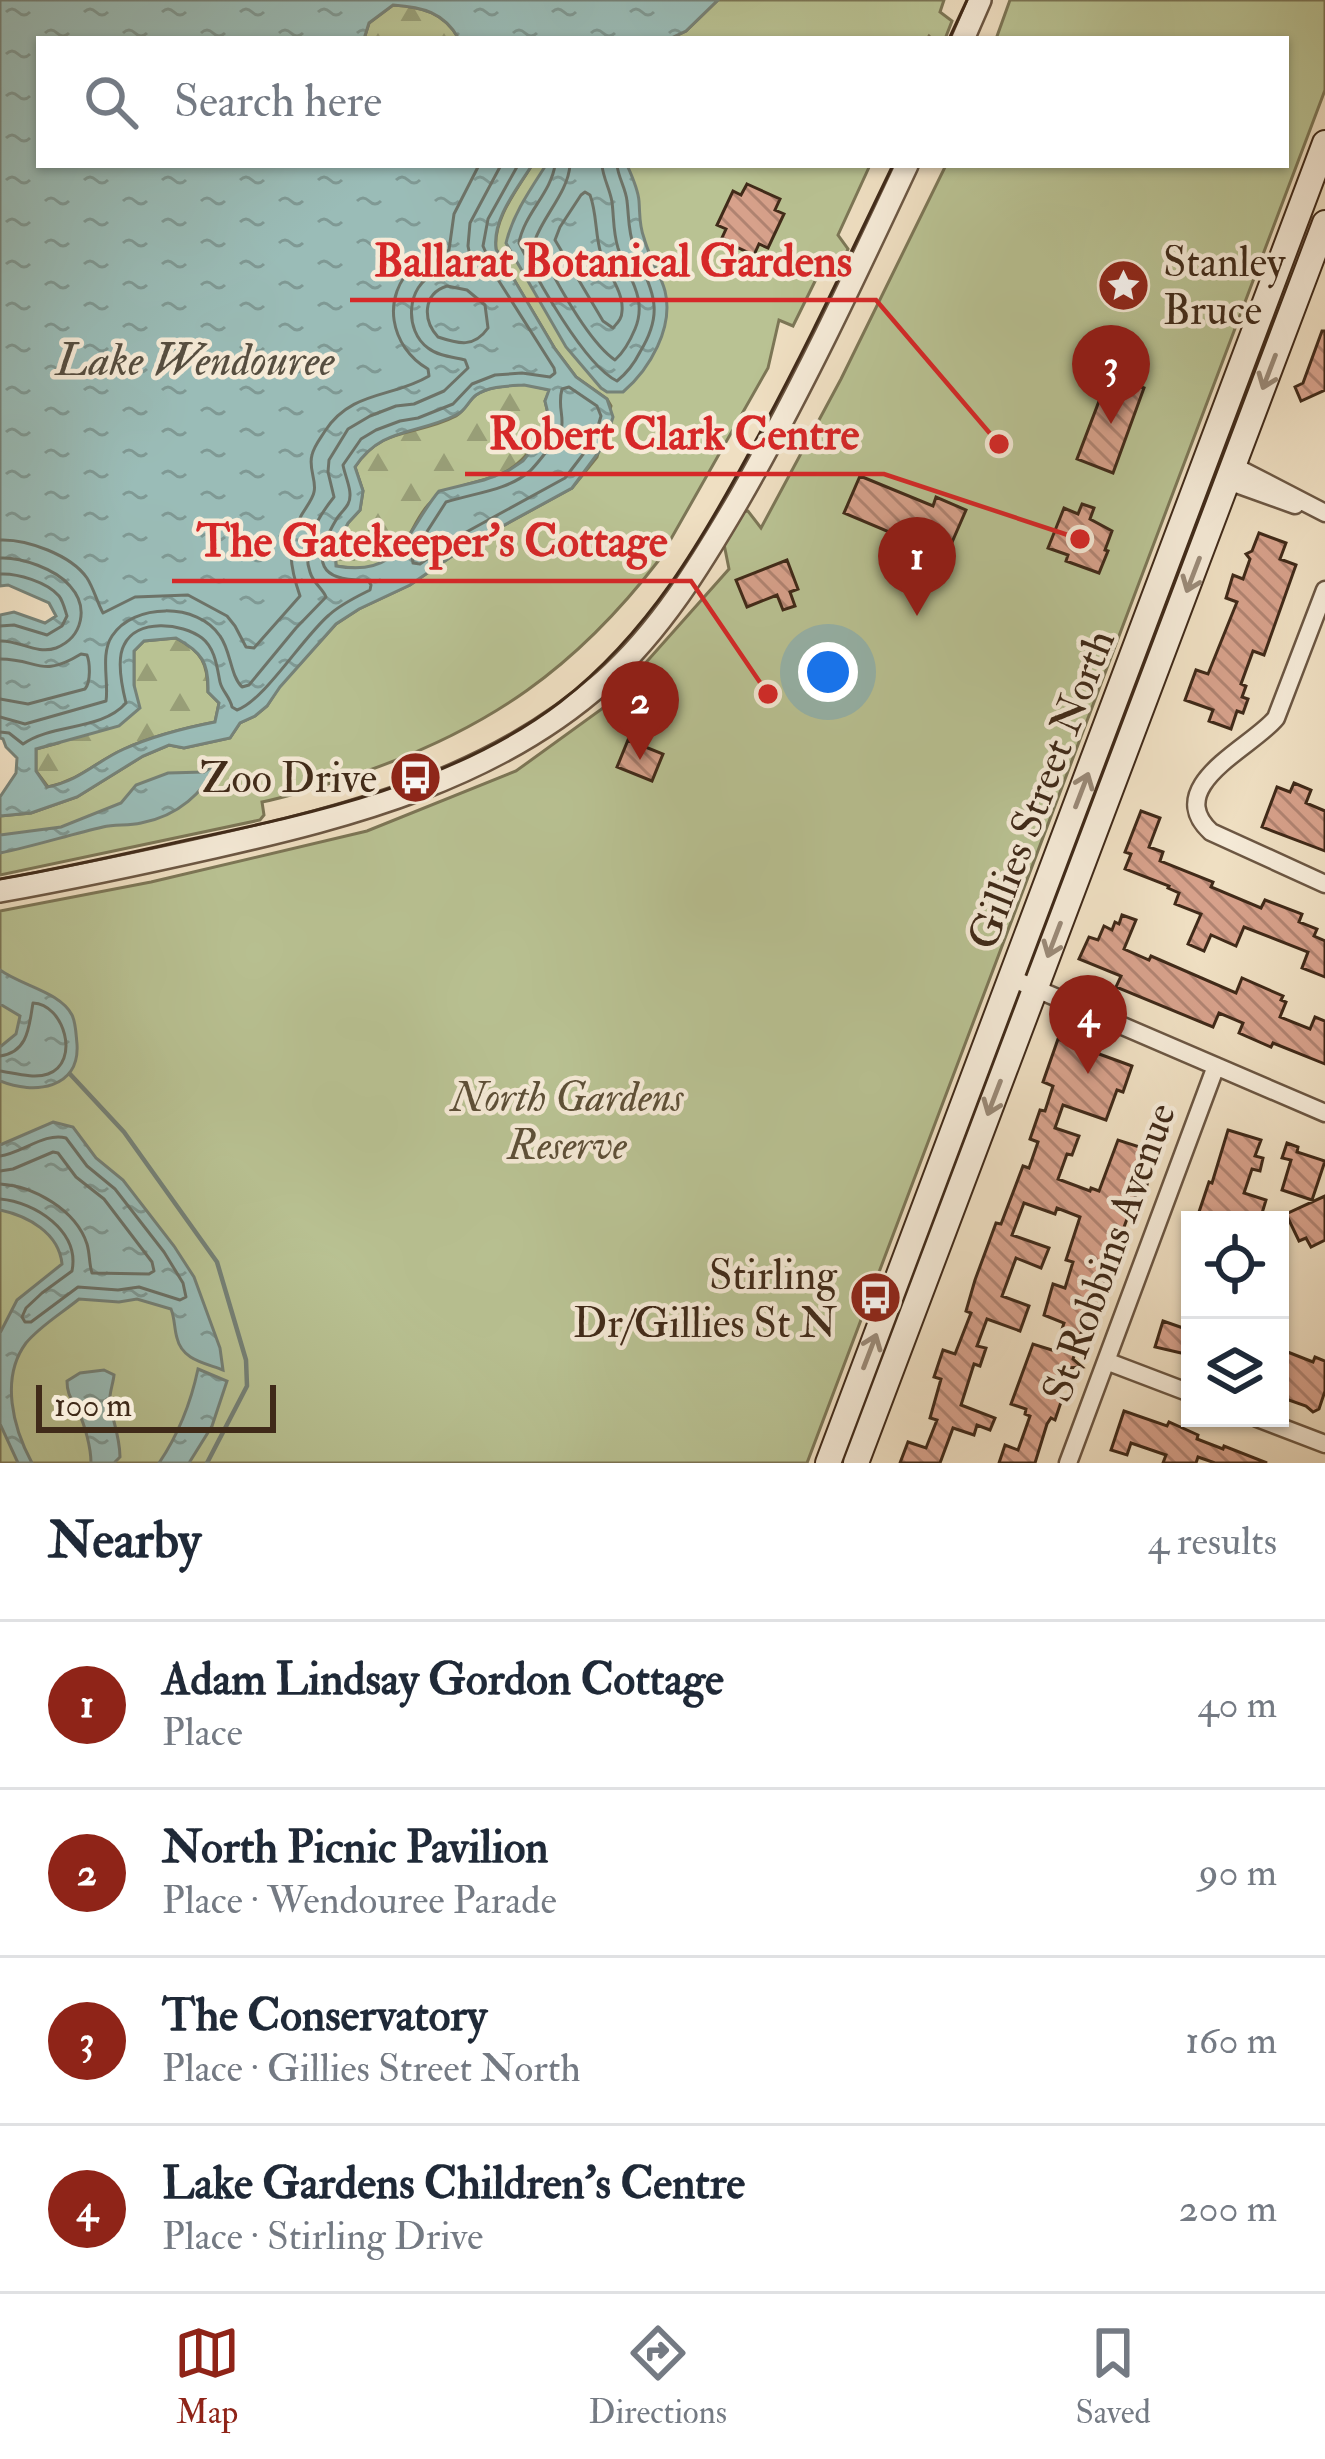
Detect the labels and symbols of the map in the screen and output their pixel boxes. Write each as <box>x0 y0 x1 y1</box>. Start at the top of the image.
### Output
callout: Ballarat Botanical Gardens <box>350 219 876 300</box>
text: Ballarat Botanical Gardens <box>374 234 852 290</box>
place label: Stanley Bruce <box>1163 237 1286 337</box>
place icon: Stanley Bruce <box>1096 257 1152 313</box>
pin: 3 <box>1072 325 1150 424</box>
water label: Lake Wendouree <box>54 333 335 389</box>
one-way arrow <box>1257 353 1279 390</box>
callout: Robert Clark Centre <box>465 393 884 474</box>
text: Robert Clark Centre <box>489 407 859 463</box>
callout: The Gatekeeper's Cottage <box>172 500 691 581</box>
text: The Gatekeeper's Cottage <box>196 514 668 570</box>
pin: 1 <box>878 517 956 616</box>
one-way arrow <box>1180 556 1202 593</box>
street label: Gillies Street North <box>957 623 1127 957</box>
your location <box>798 642 858 702</box>
pin: 2 <box>601 661 679 760</box>
bus stop icon: Zoo Drive <box>388 749 444 805</box>
place label: Zoo Drive <box>200 753 377 805</box>
one-way arrow <box>1073 772 1094 809</box>
one-way arrow <box>1042 921 1064 958</box>
pin: 4 <box>1049 975 1127 1074</box>
park label: North Gardens Reserve <box>449 1072 685 1172</box>
one-way arrow <box>982 1078 1004 1115</box>
street label: St Robbins Avenue <box>1032 1096 1188 1409</box>
place label: Stirling Dr/Gillies St N <box>573 1250 838 1350</box>
bus stop icon: Stirling Dr/Gillies St N <box>848 1270 904 1326</box>
one-way arrow <box>861 1334 882 1371</box>
scale bar <box>36 1379 276 1432</box>

